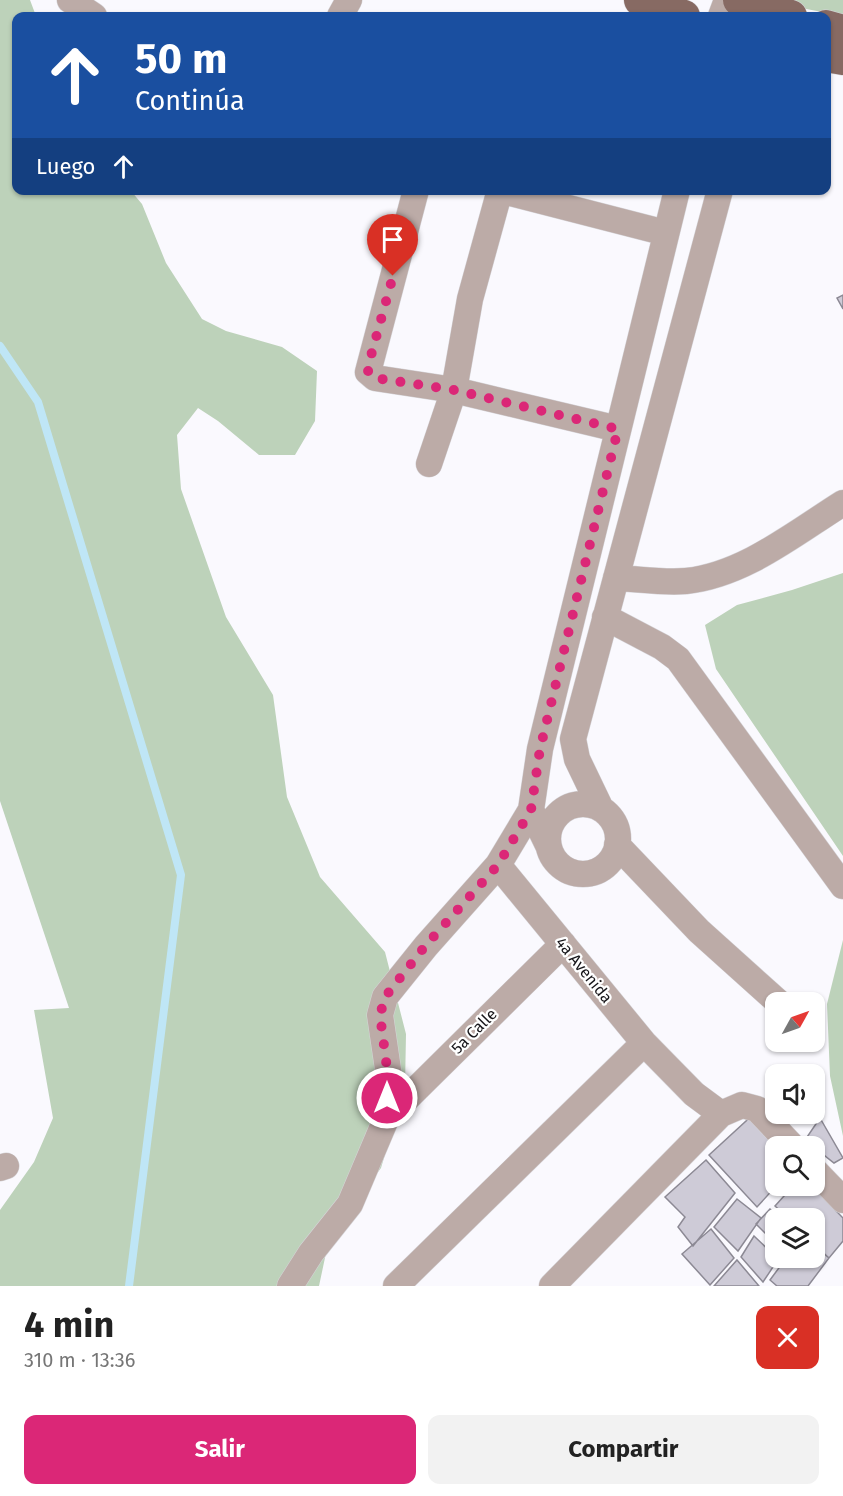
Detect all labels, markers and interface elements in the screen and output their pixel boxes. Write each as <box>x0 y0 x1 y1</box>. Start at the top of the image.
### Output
text: 50 m <box>135 34 228 84</box>
icon: ahead <box>36 36 114 114</box>
text: Continúa <box>135 85 245 117</box>
icon: ahead <box>107 150 140 183</box>
text: Luego <box>36 153 95 180</box>
pin <box>367 214 418 276</box>
icon: arrive <box>376 223 409 256</box>
street label: 4a Avenida <box>552 933 616 1007</box>
north arrow <box>765 992 825 1052</box>
map controls <box>765 992 825 1268</box>
street label: 5a Calle <box>447 1004 501 1058</box>
button: sound <box>765 1064 825 1124</box>
position arrow <box>355 1066 419 1130</box>
button: search <box>765 1136 825 1196</box>
button: layers <box>765 1208 825 1268</box>
text: 4 min <box>24 1303 114 1347</box>
button: close <box>756 1306 819 1369</box>
text: 310 m · 13:36 <box>24 1348 135 1372</box>
button: Salir <box>24 1415 416 1484</box>
button: Compartir <box>428 1415 819 1484</box>

